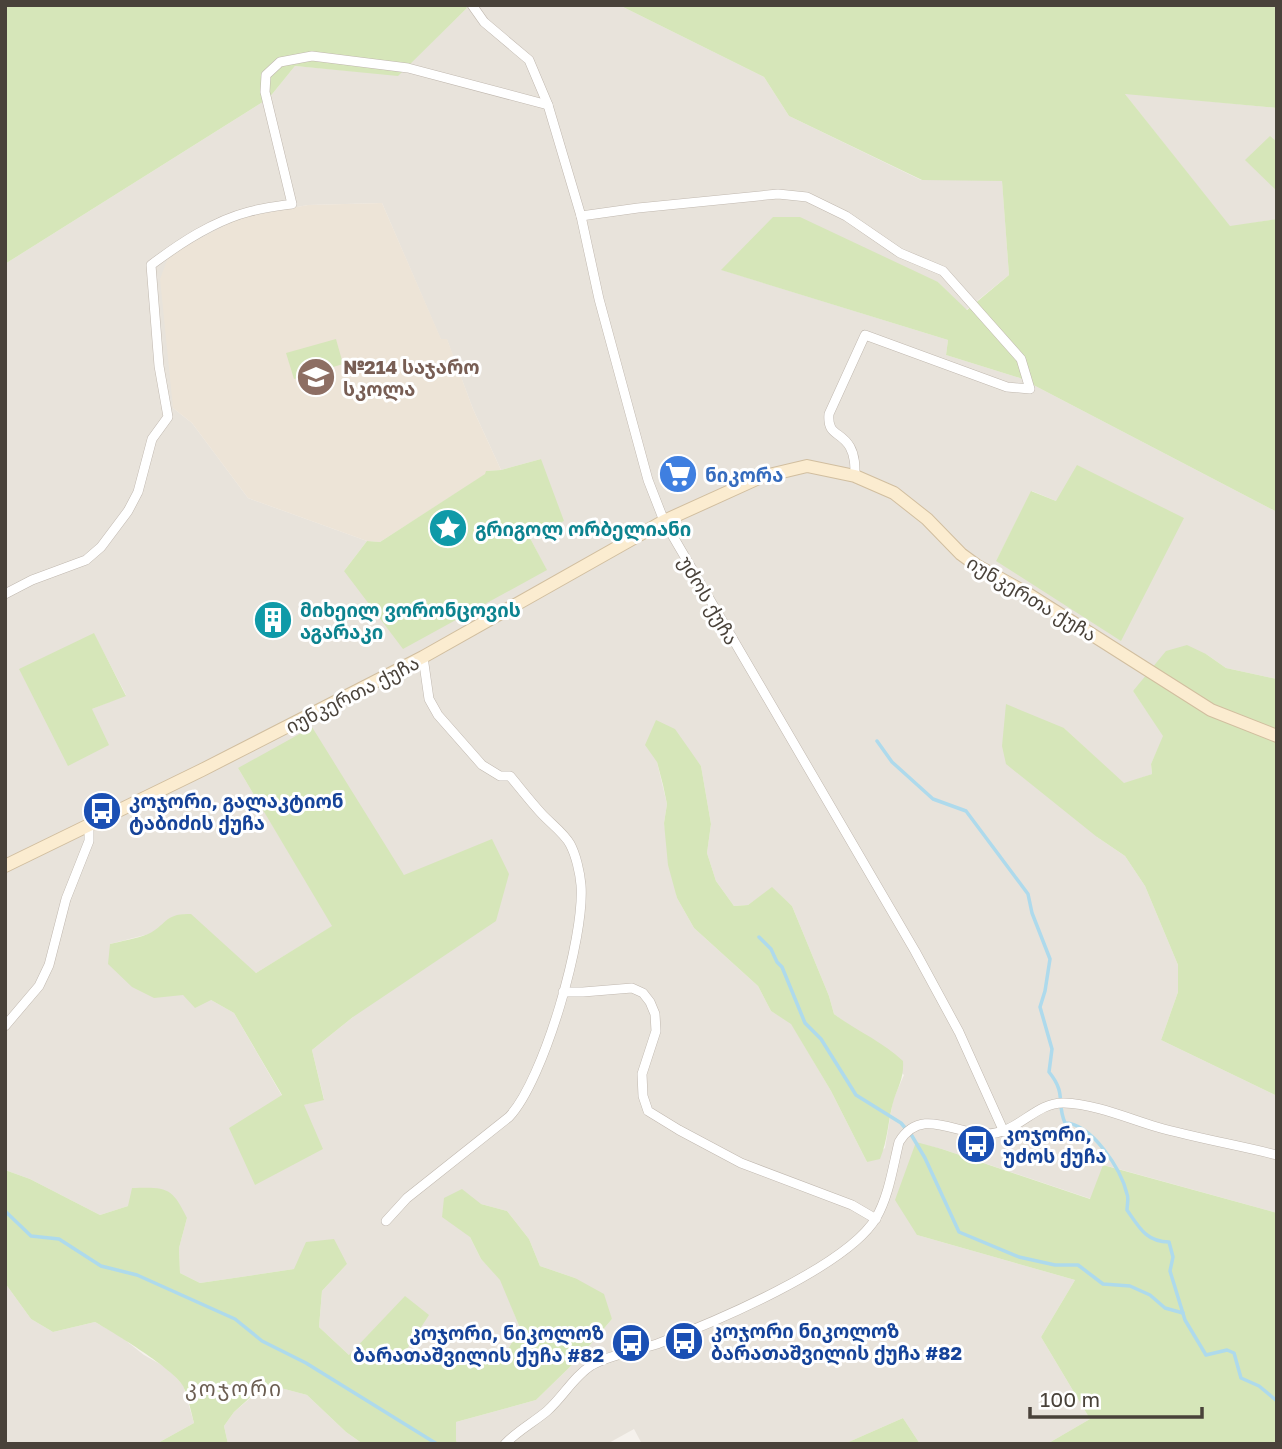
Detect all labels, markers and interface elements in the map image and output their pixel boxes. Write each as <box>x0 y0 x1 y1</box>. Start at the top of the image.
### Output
place label: №214 საჯარო სკოლა <box>343 355 480 401</box>
school or university icon: №214 საჯარო სკოლა <box>295 356 337 398</box>
supermarket icon: ნიკორა <box>657 453 699 495</box>
place label: ნიკორა <box>705 463 783 487</box>
place icon: გრიგოლ ორბელიანი <box>427 507 469 549</box>
place label: გრიგოლ ორბელიანი <box>475 517 691 541</box>
street label: იუნკერთა ქუჩა <box>963 550 1101 647</box>
street label: უძოს ქუჩა <box>673 551 744 649</box>
place label: მიხეილ ვორონცოვის აგარაკი <box>300 598 521 644</box>
building icon: მიხეილ ვორონცოვის აგარაკი <box>252 599 294 641</box>
street label: იუნკერთა ქუჩა <box>281 650 423 738</box>
place label: კოჯორი, გალაკტიონ ტაბიძის ქუჩა <box>129 789 344 835</box>
bus stop icon: კოჯორი, გალაკტიონ ტაბიძის ქუჩა <box>81 790 123 832</box>
place label: კოჯორი, უძოს ქუჩა <box>1003 1122 1107 1168</box>
bus stop icon: კოჯორი, უძოს ქუჩა <box>955 1123 997 1165</box>
place label: კოჯორი ნიკოლოზ ბარათაშვილის ქუჩა #82 <box>711 1319 962 1365</box>
bus stop icon: კოჯორი ნიკოლოზ ბარათაშვილის ქუჩა #82 <box>663 1320 705 1362</box>
place label: კოჯორი, ნიკოლოზ ბარათაშვილის ქუჩა #82 <box>353 1321 604 1367</box>
bus stop icon: კოჯორი, ნიკოლოზ ბარათაშვილის ქუჩა #82 <box>610 1322 652 1364</box>
district label: კოჯორი <box>185 1375 283 1401</box>
scale bar <box>1030 1376 1202 1420</box>
text: 100 m <box>1040 1386 1100 1412</box>

